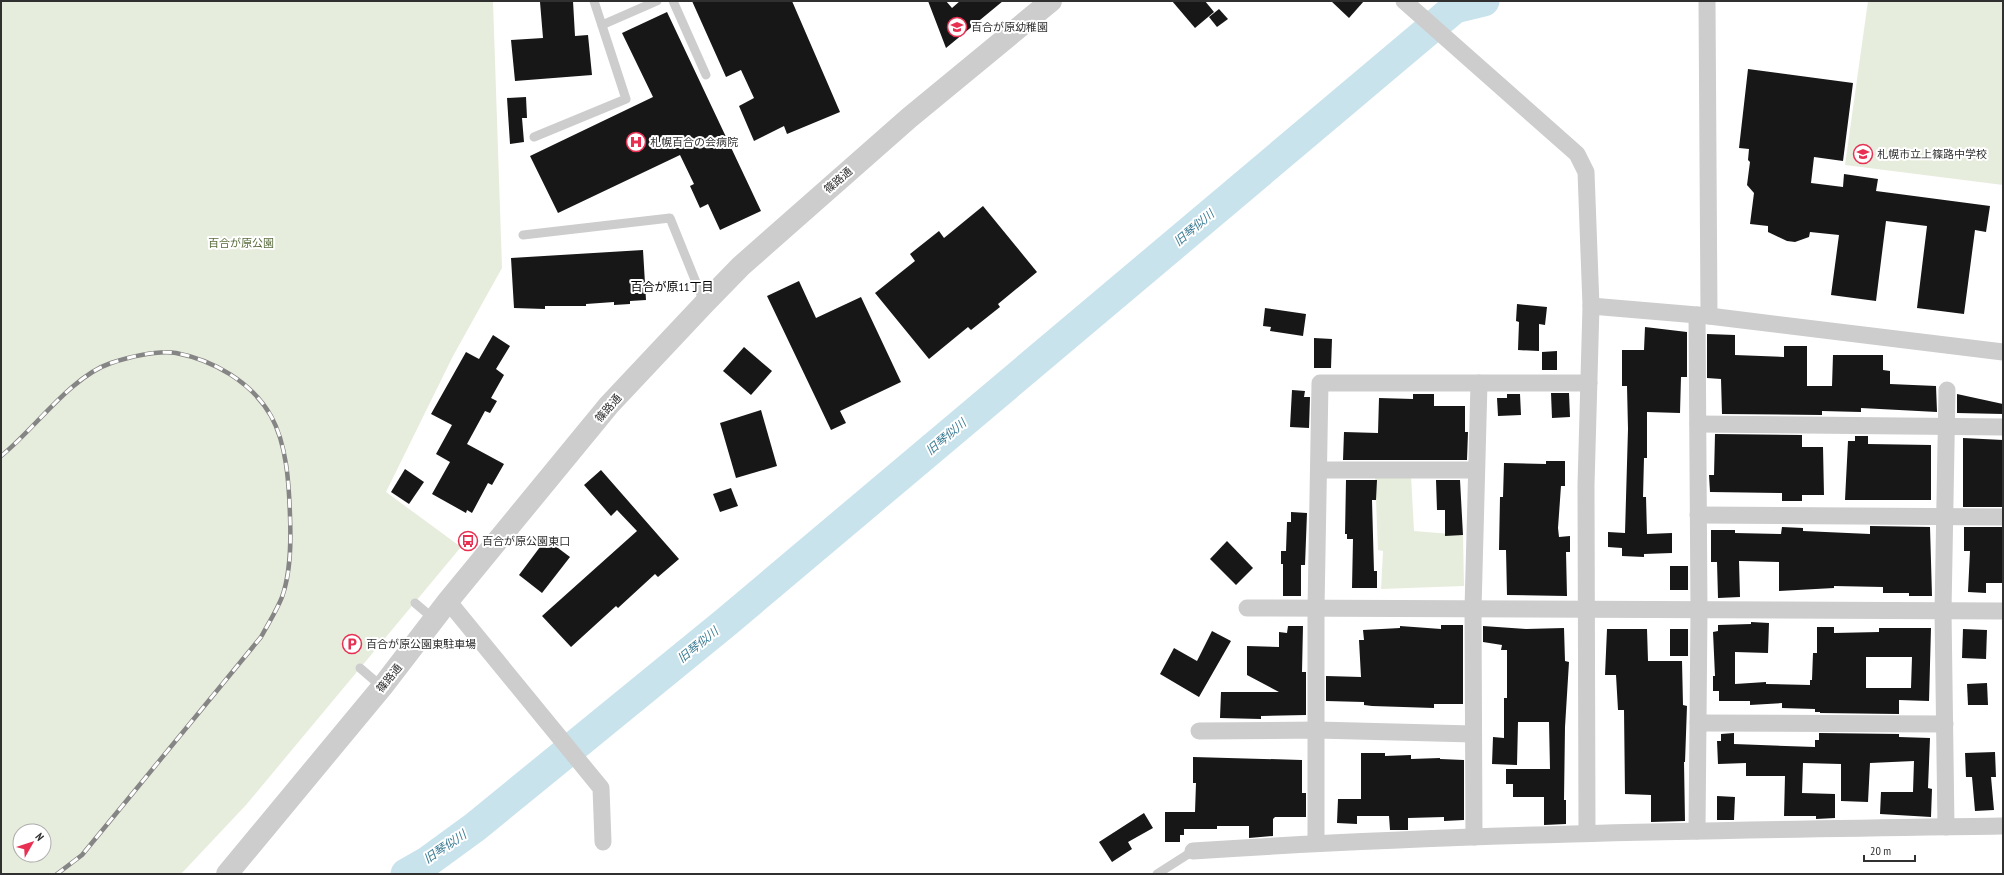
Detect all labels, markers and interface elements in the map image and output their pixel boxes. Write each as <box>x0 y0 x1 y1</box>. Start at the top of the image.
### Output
school or university icon: 百合が原幼稚園 <box>946 16 968 38</box>
place label: 百合が原幼稚園 <box>971 20 1048 34</box>
hospital icon: 札幌百合の会病院 <box>625 131 647 153</box>
place label: 札幌百合の会病院 <box>650 135 738 149</box>
school or university icon: 札幌市立上篠路中学校 <box>1852 143 1874 165</box>
place label: 札幌市立上篠路中学校 <box>1877 147 1987 161</box>
street label: 篠路通 <box>821 164 855 196</box>
water label: 旧琴似川 <box>1170 205 1218 249</box>
park label: 百合が原公園 <box>208 236 274 250</box>
district label: 百合が原11丁目 <box>631 279 713 294</box>
street label: 篠路通 <box>592 391 624 425</box>
water label: 旧琴似川 <box>922 414 970 458</box>
bus stop icon: 百合が原公園東口 <box>457 530 479 552</box>
place label: 百合が原公園東口 <box>482 534 570 548</box>
water label: 旧琴似川 <box>674 622 723 666</box>
parking icon: 百合が原公園東駐車場 <box>341 633 363 655</box>
place label: 百合が原公園東駐車場 <box>366 637 476 651</box>
street label: 篠路通 <box>373 661 405 695</box>
north arrow <box>12 823 52 863</box>
water label: 旧琴似川 <box>421 826 470 866</box>
text: N <box>32 830 47 843</box>
scale bar <box>1864 837 1915 863</box>
text: 20 m <box>1870 843 1891 858</box>

